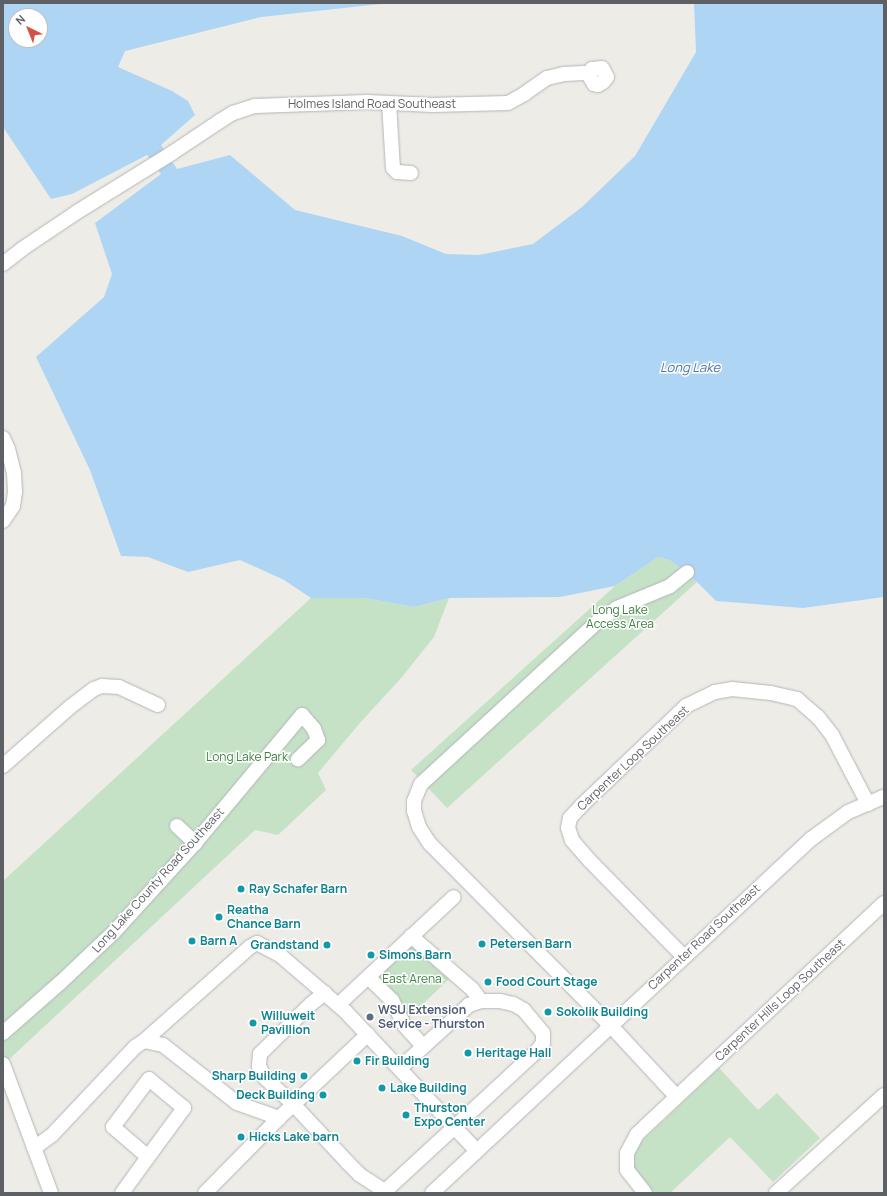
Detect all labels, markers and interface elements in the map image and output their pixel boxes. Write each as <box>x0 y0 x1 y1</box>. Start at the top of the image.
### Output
north arrow <box>8 8 48 48</box>
text: N <box>12 11 28 28</box>
street label: Holmes Island Road Southeast <box>288 97 456 111</box>
water label: Long Lake <box>660 359 720 375</box>
park label: Long Lake Access Area <box>586 603 654 631</box>
street label: Carpenter Loop Southeast <box>574 703 692 813</box>
park label: Long Lake Park <box>206 750 288 764</box>
street label: Long Lake County Road Southeast <box>89 804 227 956</box>
street label: Carpenter Road Southeast <box>645 881 763 993</box>
place label: Ray Schafer Barn <box>249 882 347 896</box>
marker: Ray Schafer Barn <box>236 884 246 894</box>
place label: Reatha Chance Barn <box>227 903 301 931</box>
marker: Reatha Chance Barn <box>214 912 224 922</box>
place label: Barn A <box>200 934 237 948</box>
marker: Barn A <box>187 936 197 946</box>
street label: Carpenter Hills Loop Southeast <box>712 936 848 1064</box>
place label: Petersen Barn <box>490 937 572 951</box>
place label: Grandstand <box>250 938 319 952</box>
marker: Petersen Barn <box>477 939 487 949</box>
marker: Grandstand <box>322 940 332 950</box>
place label: Simons Barn <box>379 948 452 962</box>
marker: Simons Barn <box>366 950 376 960</box>
park label: East Arena <box>382 972 442 986</box>
place label: Food Court Stage <box>496 975 598 989</box>
marker: Food Court Stage <box>483 977 493 987</box>
place label: WSU Extension Service - Thurston <box>378 1003 485 1031</box>
place label: Sokolik Building <box>556 1005 648 1019</box>
marker: Sokolik Building <box>543 1007 553 1017</box>
place label: Willuweit Pavillion <box>261 1009 315 1037</box>
marker: WSU Extension Service - Thurston <box>365 1012 375 1022</box>
marker: Willuweit Pavillion <box>248 1018 258 1028</box>
place label: Heritage Hall <box>476 1046 551 1060</box>
marker: Heritage Hall <box>463 1048 473 1058</box>
place label: Fir Building <box>365 1054 429 1068</box>
marker: Fir Building <box>352 1056 362 1066</box>
place label: Sharp Building <box>212 1069 296 1083</box>
marker: Sharp Building <box>299 1071 309 1081</box>
place label: Lake Building <box>390 1081 467 1095</box>
marker: Lake Building <box>377 1083 387 1093</box>
place label: Deck Building <box>236 1088 315 1102</box>
marker: Deck Building <box>318 1090 328 1100</box>
place label: Thurston Expo Center <box>414 1101 485 1129</box>
marker: Thurston Expo Center <box>401 1110 411 1120</box>
place label: Hicks Lake barn <box>249 1130 339 1144</box>
marker: Hicks Lake barn <box>236 1132 246 1142</box>

